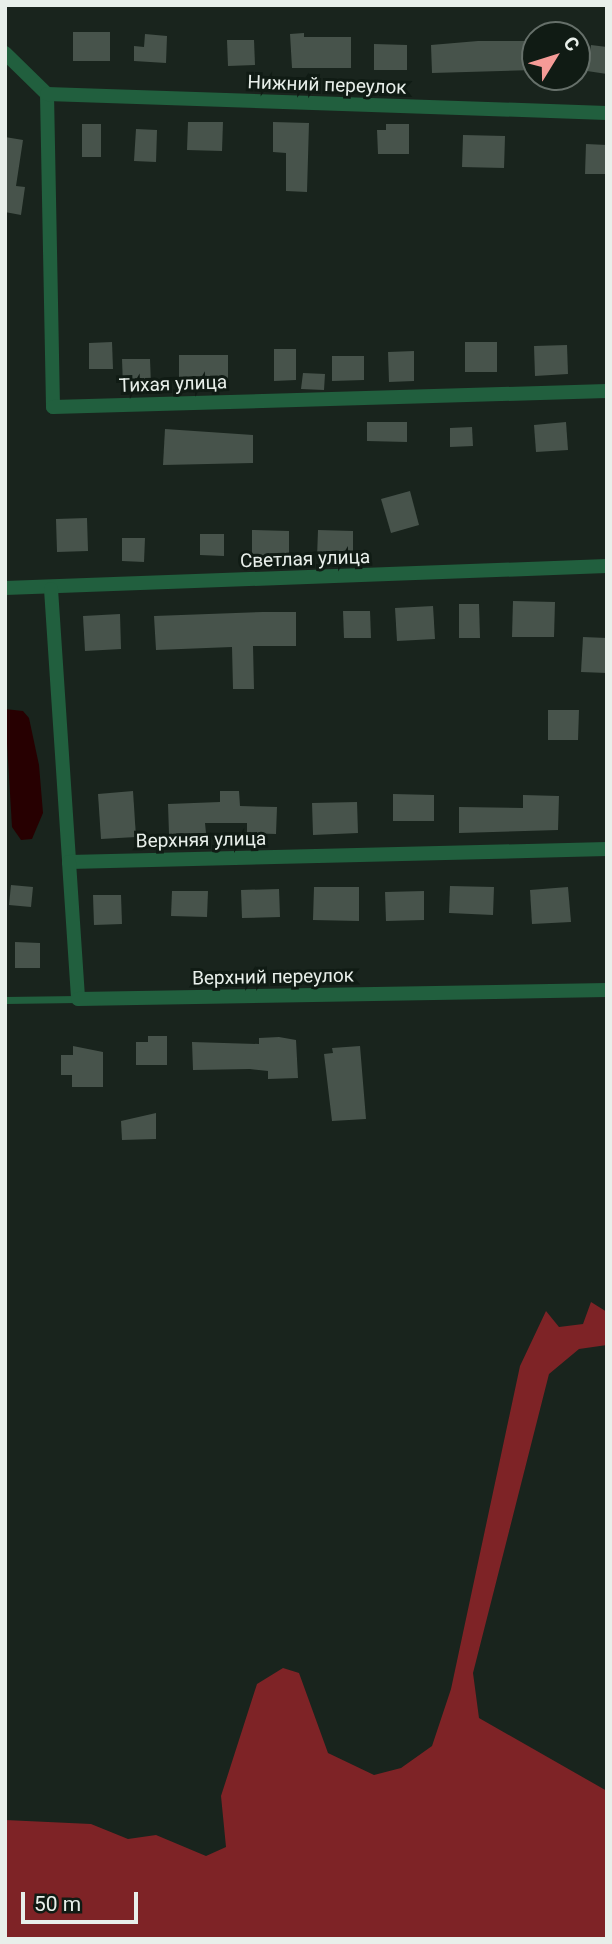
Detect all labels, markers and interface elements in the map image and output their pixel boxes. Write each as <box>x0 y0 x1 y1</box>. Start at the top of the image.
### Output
north arrow <box>521 21 591 91</box>
text: С <box>558 32 584 56</box>
street label: Нижний переулок <box>247 71 407 99</box>
street label: Тихая улица <box>118 371 228 397</box>
street label: Светлая улица <box>240 545 370 573</box>
street label: Верхняя улица <box>136 827 266 853</box>
street label: Верхний переулок <box>192 964 354 990</box>
scale bar <box>24 1878 142 1922</box>
text: 50 m <box>34 1892 81 1916</box>

